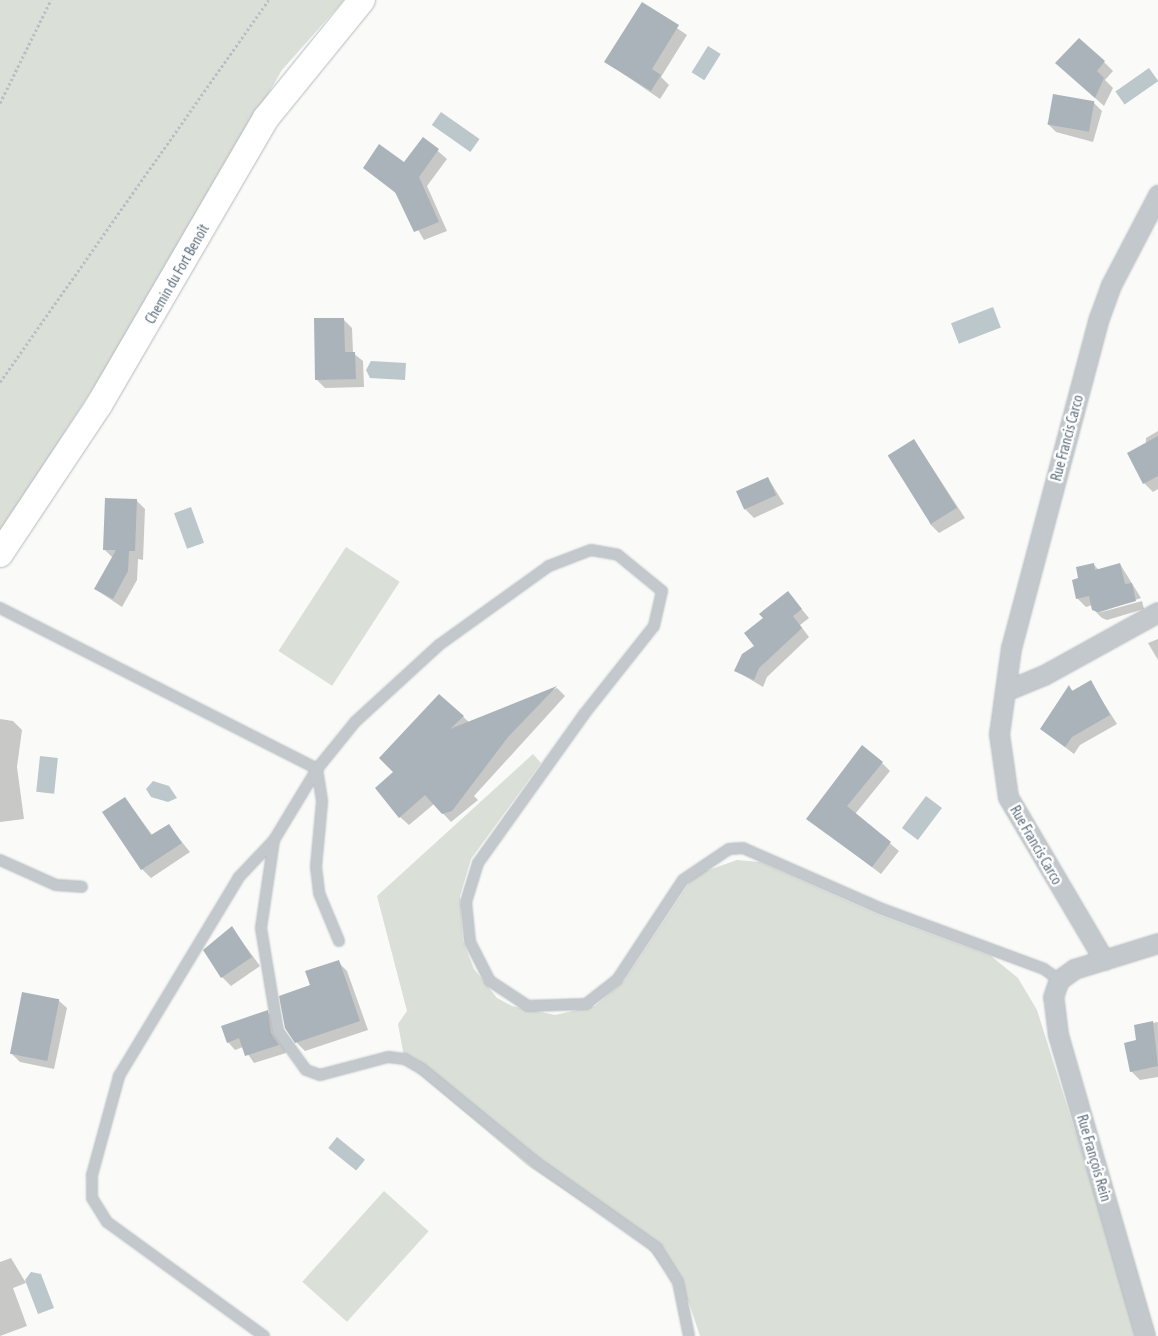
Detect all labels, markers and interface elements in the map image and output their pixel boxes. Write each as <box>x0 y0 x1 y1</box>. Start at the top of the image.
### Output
street label: Chemin du Fort Benoît <box>142 221 212 327</box>
street label: Rue Francis Carco <box>1047 393 1087 483</box>
street label: Rue Francis Carco <box>1007 802 1065 888</box>
street label: Rue François Rein <box>1074 1113 1114 1203</box>

